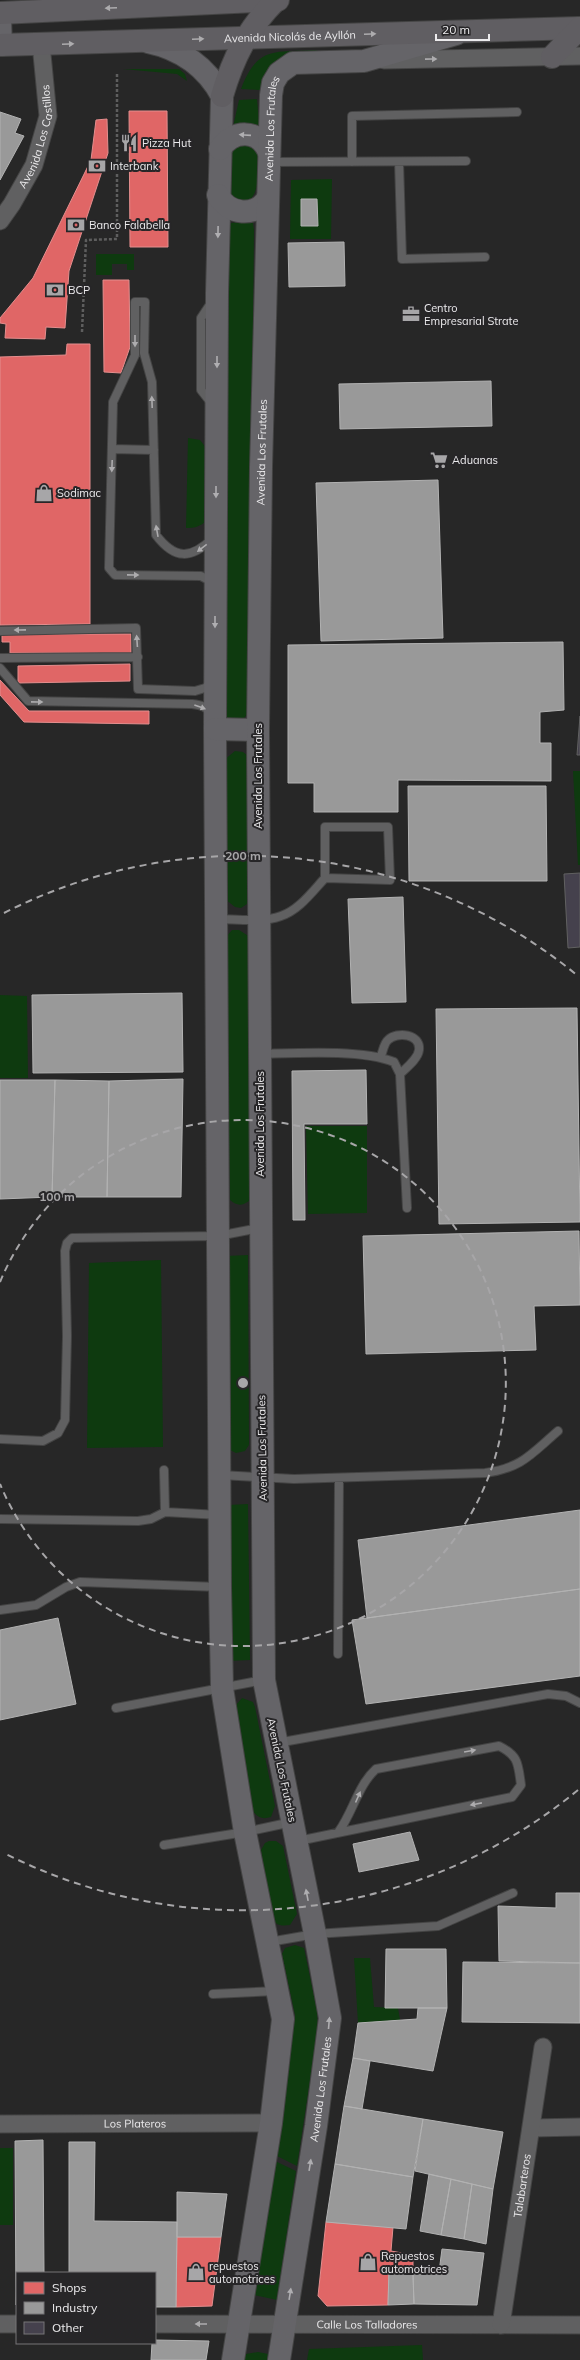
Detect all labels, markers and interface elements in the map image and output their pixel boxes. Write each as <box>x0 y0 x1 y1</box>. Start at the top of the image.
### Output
one-way arrow <box>104 5 117 11</box>
scale bar <box>436 16 489 42</box>
text: 20 m <box>442 22 470 37</box>
street label: Avenida Nicolás de Ayllón <box>224 28 356 45</box>
one-way arrow <box>364 31 376 38</box>
one-way arrow <box>192 36 204 43</box>
one-way arrow <box>62 40 74 47</box>
one-way arrow <box>425 56 437 63</box>
street label: Avenida Los Frutales <box>262 73 283 182</box>
street label: Avenida Los Castillos <box>15 84 55 191</box>
one-way arrow <box>239 131 251 138</box>
restaurant icon: Pizza Hut <box>119 133 139 153</box>
place label: Pizza Hut <box>142 136 191 150</box>
bank icon: Interbank <box>87 156 107 176</box>
place label: Interbank <box>110 159 159 173</box>
bank icon: Banco Falabella <box>66 215 86 235</box>
place label: Banco Falabella <box>89 218 170 232</box>
one-way arrow <box>214 226 221 238</box>
bank icon: BCP <box>45 280 65 300</box>
place label: BCP <box>68 283 90 297</box>
place label: Centro Empresarial Strate <box>424 301 518 328</box>
office icon: Centro Empresarial Strate <box>401 304 421 324</box>
one-way arrow <box>132 335 138 348</box>
one-way arrow <box>214 356 220 369</box>
one-way arrow <box>149 396 156 408</box>
street label: Avenida Los Frutales <box>254 399 270 505</box>
supermarket icon: Aduanas <box>429 450 449 470</box>
place label: Aduanas <box>452 453 498 467</box>
one-way arrow <box>108 460 115 472</box>
shop icon: Sodimac <box>34 483 54 503</box>
place label: Sodimac <box>57 486 102 500</box>
one-way arrow <box>213 486 219 499</box>
one-way arrow <box>154 525 160 538</box>
one-way arrow <box>196 544 207 552</box>
one-way arrow <box>127 572 140 578</box>
one-way arrow <box>212 616 218 629</box>
one-way arrow <box>13 627 26 633</box>
one-way arrow <box>133 635 140 647</box>
one-way arrow <box>31 698 43 705</box>
one-way arrow <box>195 704 207 710</box>
street label: Avenida Los Frutales <box>251 723 265 829</box>
text: 200 m <box>225 848 261 863</box>
street label: Avenida Los Frutales <box>253 1071 267 1177</box>
text: 100 m <box>39 1189 75 1204</box>
centre of rings <box>236 1376 250 1390</box>
street label: Avenida Los Frutales <box>254 1395 270 1501</box>
street label: Avenida Los Frutales <box>264 1717 300 1823</box>
one-way arrow <box>464 1748 476 1754</box>
one-way arrow <box>355 1792 361 1803</box>
one-way arrow <box>470 1801 483 1807</box>
one-way arrow <box>304 1889 310 1901</box>
one-way arrow <box>325 2017 332 2029</box>
street label: Avenida Los Frutales <box>307 2036 335 2143</box>
street label: Los Plateros <box>104 2116 166 2131</box>
street label: Talabarteros <box>510 2153 534 2219</box>
one-way arrow <box>307 2159 313 2171</box>
place label: Repuestos automotrices <box>381 2249 447 2276</box>
shop icon: Repuestos automotrices <box>358 2252 378 2272</box>
place label: repuestos automotrices <box>209 2259 275 2286</box>
shop icon: repuestos automotrices <box>186 2262 206 2282</box>
legend <box>16 2272 156 2344</box>
text: Shops <box>52 2280 87 2295</box>
one-way arrow <box>287 2288 293 2300</box>
text: Industry <box>52 2300 98 2315</box>
street label: Calle Los Talladores <box>316 2317 418 2332</box>
text: Other <box>52 2320 84 2335</box>
one-way arrow <box>194 2321 207 2327</box>

